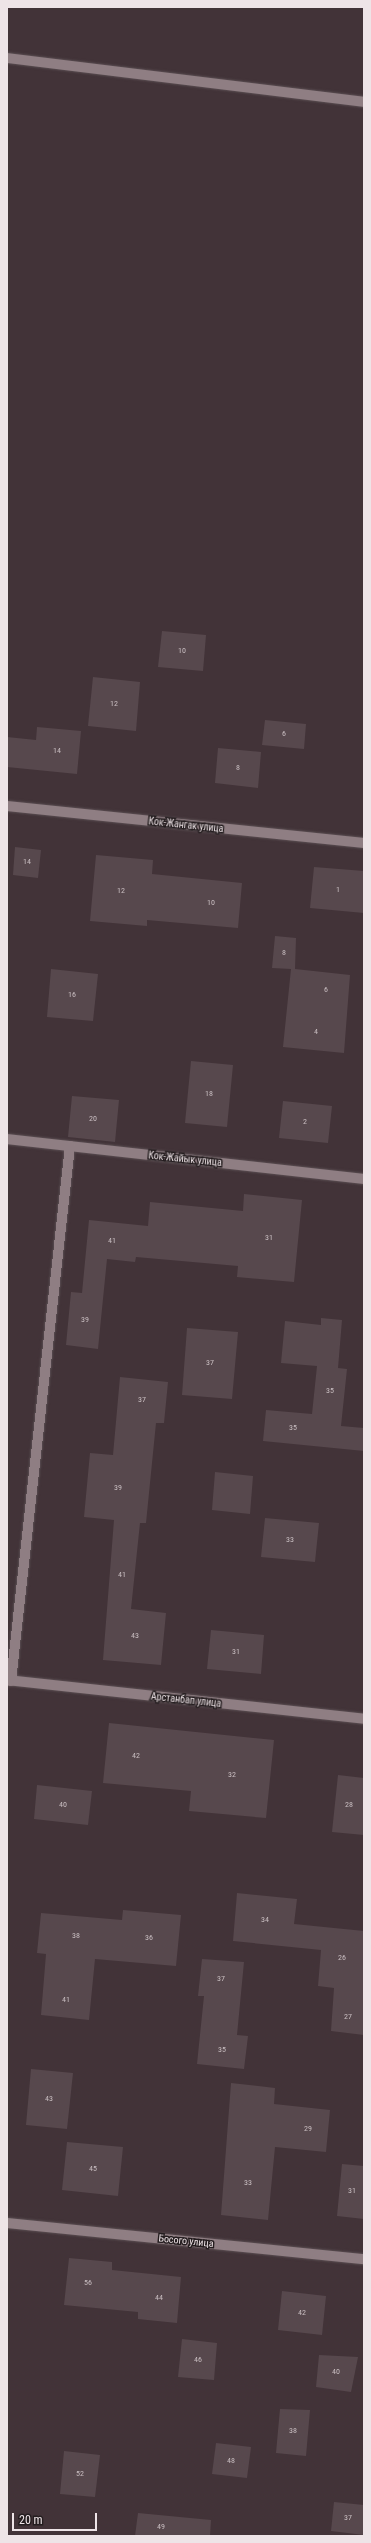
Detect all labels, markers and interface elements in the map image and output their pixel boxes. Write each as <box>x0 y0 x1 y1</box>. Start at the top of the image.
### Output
house number: 10 <box>178 646 186 656</box>
house number: 12 <box>110 699 118 709</box>
house number: 6 <box>282 729 286 739</box>
house number: 14 <box>53 746 61 756</box>
house number: 8 <box>236 763 240 773</box>
street label: Кок-Жангак улица <box>148 815 224 835</box>
house number: 14 <box>23 857 31 867</box>
house number: 1 <box>336 885 340 895</box>
house number: 12 <box>117 886 125 896</box>
house number: 10 <box>207 898 215 908</box>
house number: 8 <box>282 948 286 958</box>
house number: 6 <box>324 985 328 995</box>
house number: 16 <box>68 990 76 1000</box>
house number: 4 <box>314 1027 318 1037</box>
house number: 18 <box>205 1089 213 1099</box>
house number: 20 <box>89 1114 97 1124</box>
house number: 2 <box>303 1117 307 1127</box>
street label: Кок-Жайык улица <box>148 1149 222 1169</box>
house number: 31 <box>265 1233 273 1243</box>
house number: 41 <box>108 1236 116 1246</box>
house number: 39 <box>81 1315 89 1325</box>
house number: 37 <box>206 1358 214 1368</box>
house number: 35 <box>326 1386 334 1396</box>
house number: 37 <box>138 1395 146 1405</box>
house number: 35 <box>289 1423 297 1433</box>
house number: 39 <box>114 1483 122 1493</box>
house number: 33 <box>286 1535 294 1545</box>
house number: 41 <box>118 1570 126 1580</box>
house number: 43 <box>131 1631 139 1641</box>
house number: 31 <box>232 1647 240 1657</box>
street label: Арстанбап улица <box>150 1690 222 1710</box>
house number: 42 <box>132 1751 140 1761</box>
house number: 32 <box>228 1770 236 1780</box>
house number: 40 <box>59 1800 67 1810</box>
house number: 28 <box>345 1800 353 1810</box>
house number: 34 <box>261 1915 269 1925</box>
house number: 38 <box>72 1931 80 1941</box>
house number: 36 <box>145 1933 153 1943</box>
house number: 26 <box>338 1953 346 1963</box>
house number: 37 <box>217 1974 225 1984</box>
house number: 41 <box>62 1995 70 2005</box>
house number: 27 <box>344 2012 352 2022</box>
house number: 35 <box>218 2045 226 2055</box>
house number: 43 <box>45 2094 53 2104</box>
house number: 29 <box>304 2124 312 2134</box>
house number: 45 <box>89 2164 97 2174</box>
house number: 33 <box>244 2178 252 2188</box>
house number: 31 <box>348 2186 356 2196</box>
street label: Босого улица <box>158 2232 214 2250</box>
house number: 56 <box>84 2278 92 2288</box>
house number: 44 <box>155 2293 163 2303</box>
house number: 42 <box>298 2308 306 2318</box>
house number: 46 <box>194 2355 202 2365</box>
house number: 40 <box>332 2367 340 2377</box>
house number: 38 <box>289 2426 297 2436</box>
house number: 48 <box>227 2456 235 2466</box>
house number: 52 <box>76 2469 84 2479</box>
scale bar <box>14 2505 99 2531</box>
text: 20 m <box>19 2513 43 2527</box>
house number: 37 <box>344 2513 352 2523</box>
house number: 49 <box>157 2522 165 2532</box>

